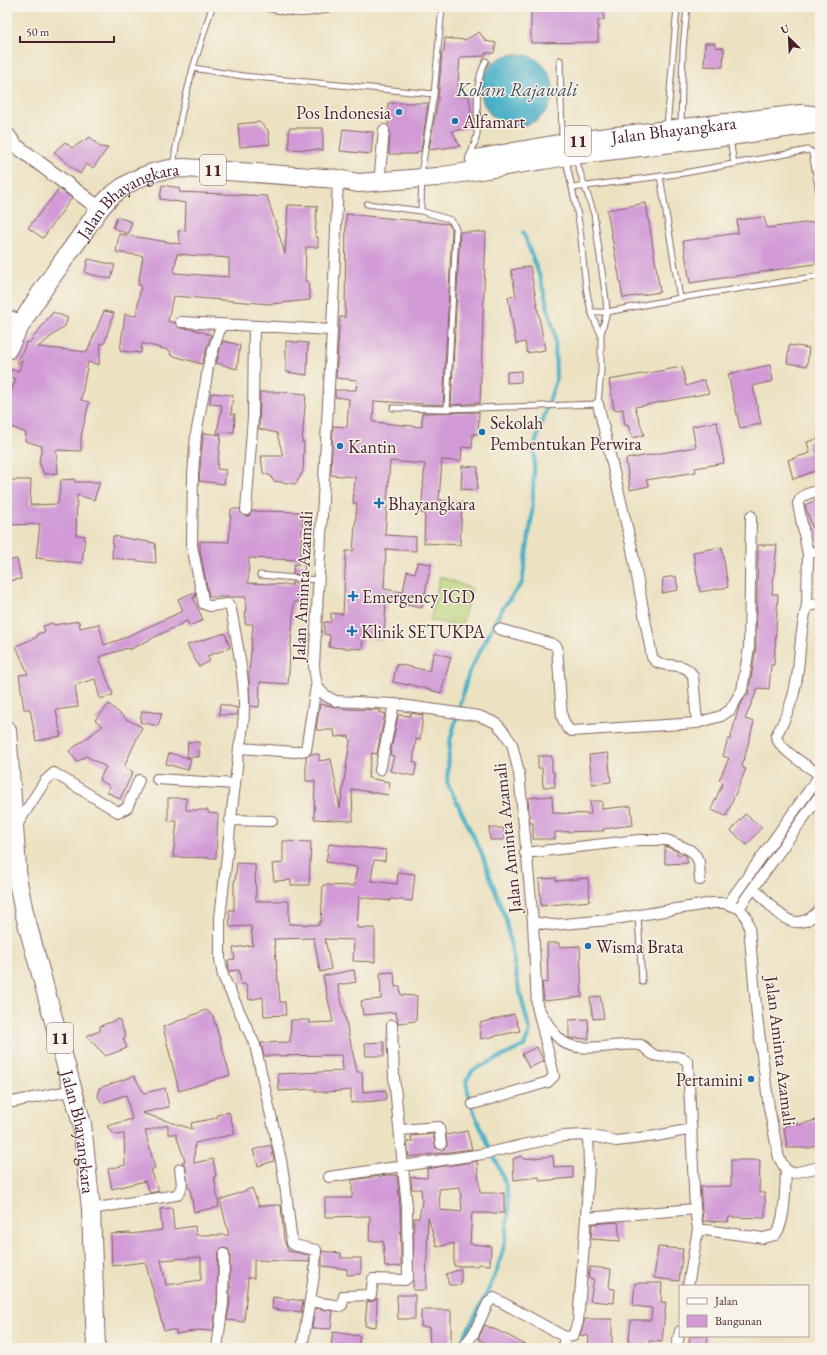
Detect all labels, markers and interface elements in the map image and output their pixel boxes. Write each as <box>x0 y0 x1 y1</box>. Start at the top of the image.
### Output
scale bar <box>20 18 114 44</box>
north arrow <box>769 18 809 58</box>
text: U <box>778 20 792 37</box>
text: 50 m <box>26 24 50 40</box>
water label: Kolam Rajawali <box>455 77 579 102</box>
place label: Pos Indonesia <box>296 101 392 124</box>
marker: Pos Indonesia <box>394 107 404 117</box>
place label: Alfamart <box>462 110 525 133</box>
street label: Jalan Bhayangkara <box>608 110 738 148</box>
marker: Alfamart <box>450 116 460 126</box>
road number: 11 <box>565 126 591 156</box>
road number: 11 <box>200 155 226 185</box>
street label: Jalan Bhayangkara <box>70 157 181 245</box>
place label: Sekolah Pembentukan Perwira <box>490 411 643 455</box>
marker: Sekolah Pembentukan Perwira <box>477 427 487 437</box>
place label: Kantin <box>348 435 397 458</box>
marker: Kantin <box>335 441 345 451</box>
place label: Bhayangkara <box>388 492 477 515</box>
marker: Bhayangkara <box>373 497 385 509</box>
street label: Jalan Aminta Azamali <box>286 510 317 664</box>
place label: Emergency IGD <box>362 585 475 608</box>
marker: Emergency IGD <box>347 590 359 602</box>
place label: Klinik SETUKPA <box>361 620 485 643</box>
marker: Klinik SETUKPA <box>346 625 358 637</box>
street label: Jalan Aminta Azamali <box>488 761 527 916</box>
place label: Wisma Brata <box>596 935 685 958</box>
marker: Wisma Brata <box>583 941 593 951</box>
street label: Jalan Aminta Azamali <box>760 973 802 1128</box>
road number: 11 <box>47 1023 73 1053</box>
street label: Jalan Bhayangkara <box>56 1065 101 1196</box>
place label: Pertamini <box>676 1068 744 1091</box>
marker: Pertamini <box>746 1074 756 1084</box>
legend <box>679 1285 809 1337</box>
text: Jalan <box>714 1293 739 1309</box>
text: Bangunan <box>715 1313 763 1329</box>

